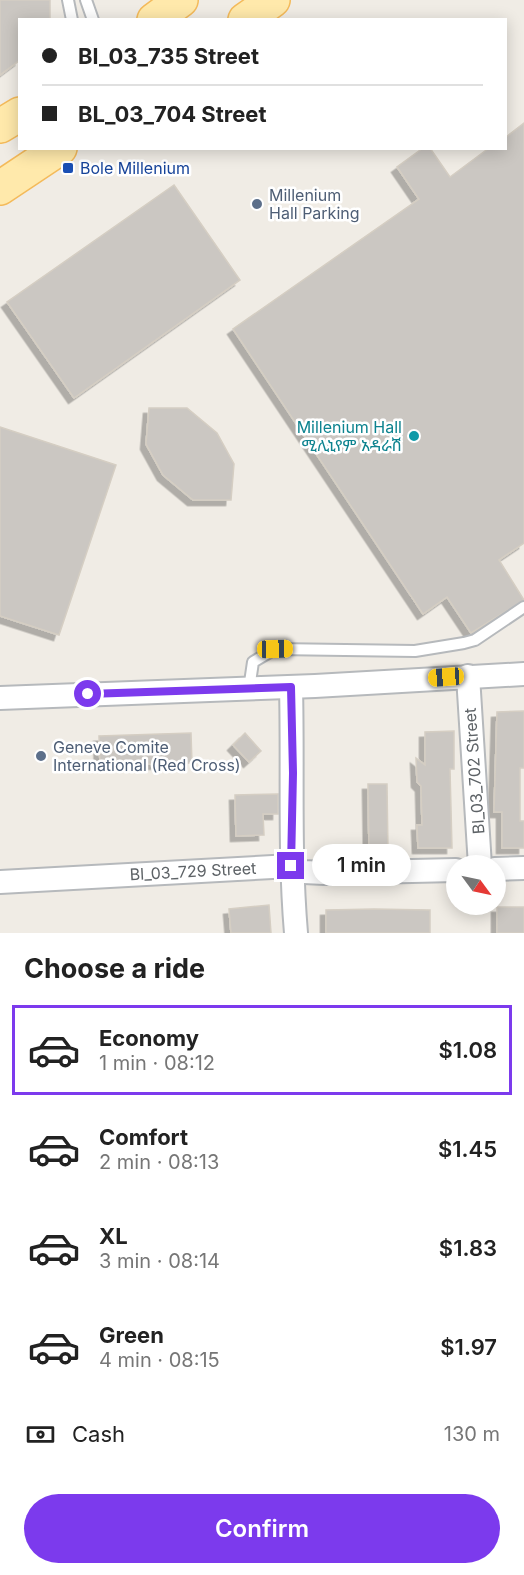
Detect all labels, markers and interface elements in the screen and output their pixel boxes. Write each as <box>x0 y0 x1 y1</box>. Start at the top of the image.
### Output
text: Bl_03_735 Street <box>78 43 259 69</box>
text: BL_03_704 Street <box>78 101 267 127</box>
place label: Bole Millenium <box>80 158 190 178</box>
marker: Bole Millenium <box>61 161 75 175</box>
place label: Millenium Hall Parking <box>269 185 360 223</box>
marker: Millenium Hall Parking <box>250 197 264 211</box>
place label: Millenium Hall ሚሊኒየም አዳራሽ <box>297 417 402 455</box>
marker: Millenium Hall ሚሊኒየም አዳራሽ <box>407 429 421 443</box>
car <box>257 640 293 658</box>
car <box>427 667 465 687</box>
route start <box>74 680 101 707</box>
street label: Bl_03_702 Street <box>460 707 488 835</box>
place label: Geneve Comite International (Red Cross) <box>53 737 241 775</box>
marker: Geneve Comite International (Red Cross) <box>34 749 48 763</box>
callout: 1 min <box>312 845 411 887</box>
route end <box>277 852 304 879</box>
text: 1 min <box>337 853 386 877</box>
north arrow <box>446 855 506 915</box>
map controls <box>446 855 506 915</box>
street label: Bl_03_729 Street <box>129 858 257 884</box>
text: Choose a ride <box>24 952 205 985</box>
icon: car <box>27 1023 81 1077</box>
text: Economy <box>99 1025 199 1051</box>
text: $1.08 <box>438 1037 497 1063</box>
text: 1 min · 08:12 <box>99 1051 215 1075</box>
icon: car <box>27 1122 81 1176</box>
text: Comfort <box>99 1124 188 1150</box>
text: $1.45 <box>438 1136 497 1162</box>
text: 2 min · 08:13 <box>99 1150 219 1174</box>
icon: car <box>27 1221 81 1275</box>
text: XL <box>99 1223 128 1249</box>
text: $1.83 <box>439 1235 497 1261</box>
text: 3 min · 08:14 <box>99 1249 220 1273</box>
icon: car <box>27 1320 81 1374</box>
text: Green <box>99 1322 164 1348</box>
text: $1.97 <box>440 1334 497 1360</box>
text: 4 min · 08:15 <box>99 1348 220 1372</box>
icon: cash <box>24 1418 57 1451</box>
text: Cash <box>72 1421 125 1447</box>
text: 130 m <box>444 1422 500 1446</box>
button: Confirm <box>24 1494 500 1563</box>

